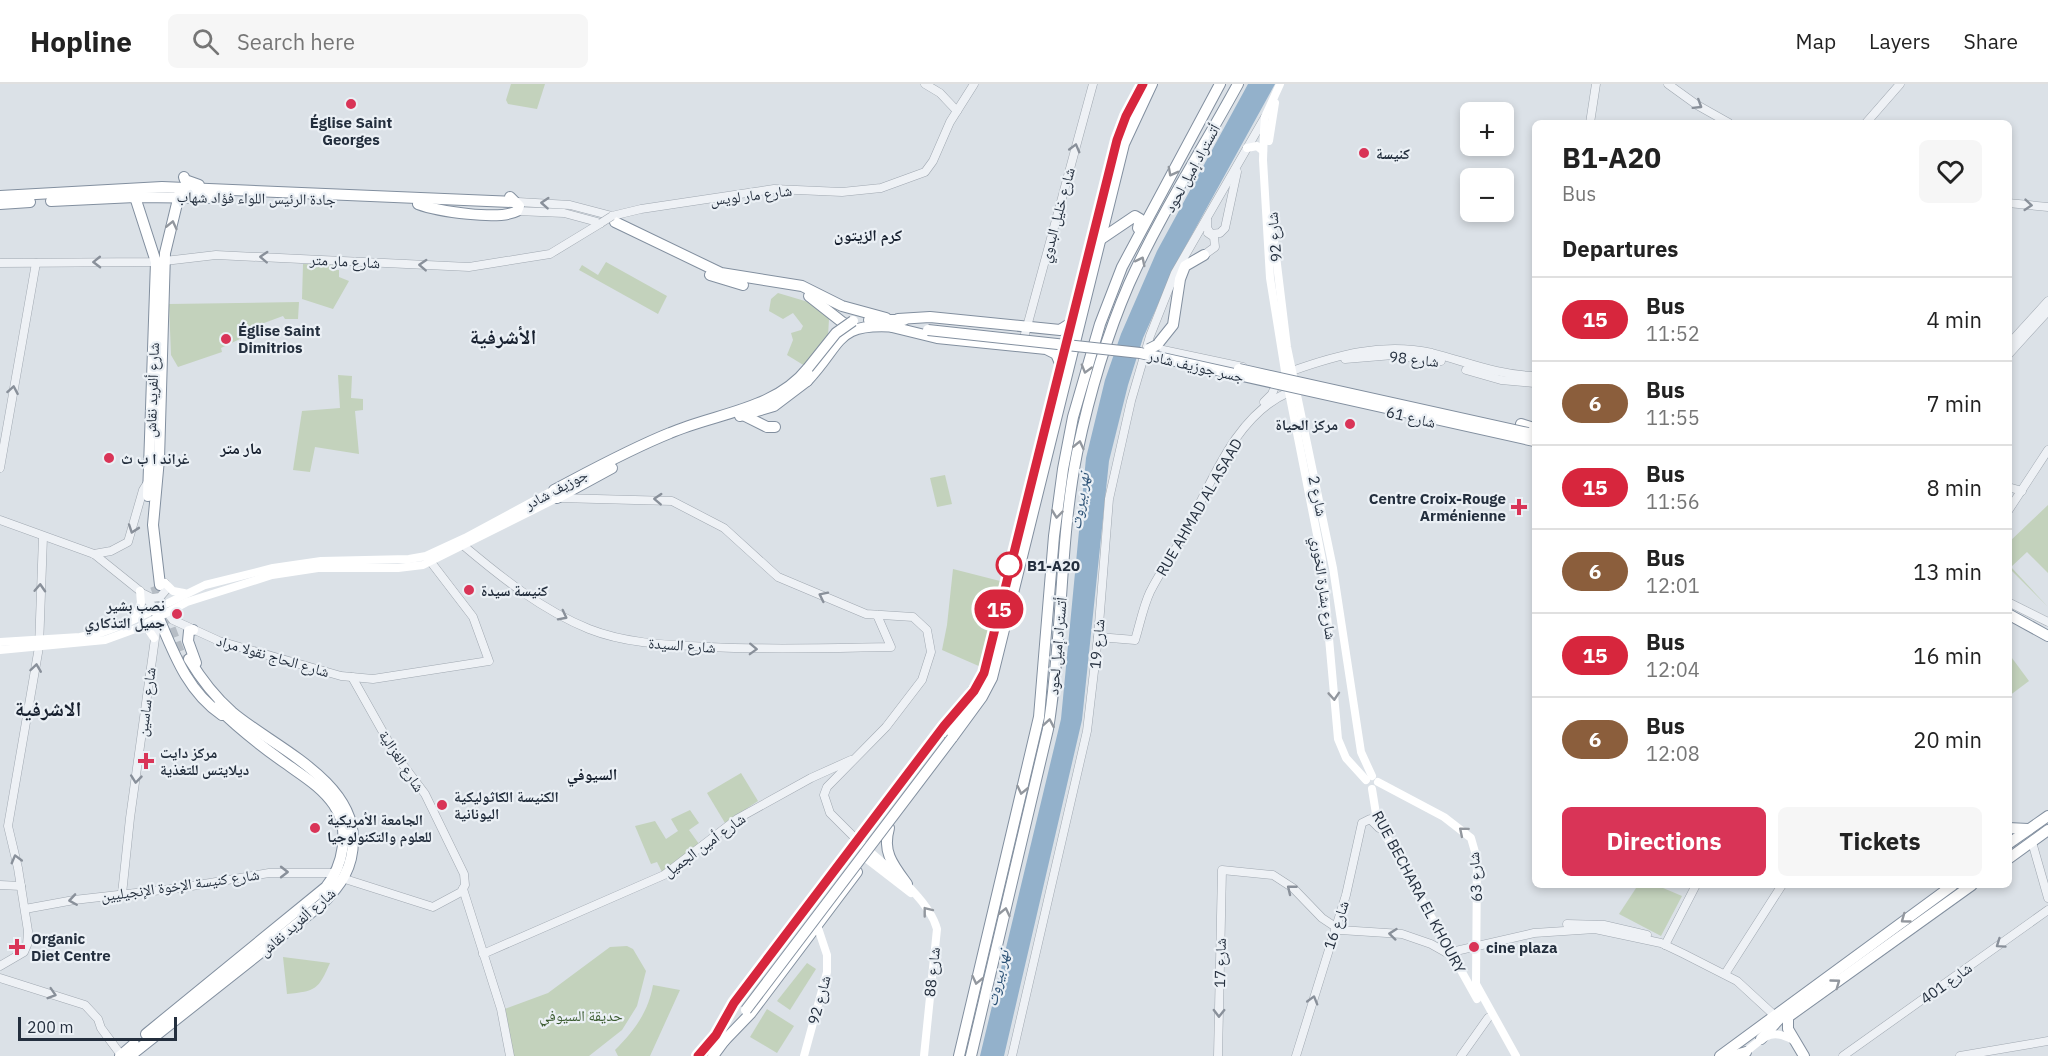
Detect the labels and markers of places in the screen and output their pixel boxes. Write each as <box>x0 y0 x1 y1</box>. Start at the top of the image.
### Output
marker: Église Saint Georges <box>344 97 358 111</box>
place label: Église Saint Georges <box>310 113 393 149</box>
place label: كنيسة <box>1376 144 1410 163</box>
marker: كنيسة <box>1357 146 1371 160</box>
place label: Église Saint Dimitrios <box>238 321 321 357</box>
marker: Église Saint Dimitrios <box>219 332 233 346</box>
place label: مركز الحياة <box>1275 415 1338 434</box>
marker: مركز الحياة <box>1343 417 1357 431</box>
place label: غراند ا ب ث <box>121 449 190 468</box>
marker: غراند ا ب ث <box>102 451 116 465</box>
place label: Centre Croix-Rouge Arménienne <box>1369 489 1506 525</box>
marker: Centre Croix-Rouge Arménienne <box>1510 498 1528 516</box>
marker: B1-A20 <box>996 552 1022 578</box>
place label: B1-A20 <box>1027 556 1080 575</box>
place label: كنيسة سيدة <box>481 581 548 600</box>
marker: كنيسة سيدة <box>462 583 476 597</box>
place label: نصب بشير جميل التذكاري <box>85 596 165 634</box>
marker: نصب بشير جميل التذكاري <box>170 607 184 621</box>
place label: مركز دايت ديلايتس للتغذية <box>160 743 249 779</box>
marker: مركز دايت ديلايتس للتغذية <box>137 752 155 770</box>
place label: الكنيسة الكاثوليكية اليونانية <box>454 787 559 823</box>
marker: الكنيسة الكاثوليكية اليونانية <box>435 798 449 812</box>
place label: الجامعة الأمريكية للعلوم والتكنولوجيا <box>327 810 432 847</box>
marker: الجامعة الأمريكية للعلوم والتكنولوجيا <box>308 821 322 835</box>
place label: Organic Diet Centre <box>31 929 111 965</box>
marker: Organic Diet Centre <box>8 938 26 956</box>
place label: cine plaza <box>1486 938 1558 957</box>
marker: cine plaza <box>1467 940 1481 954</box>

